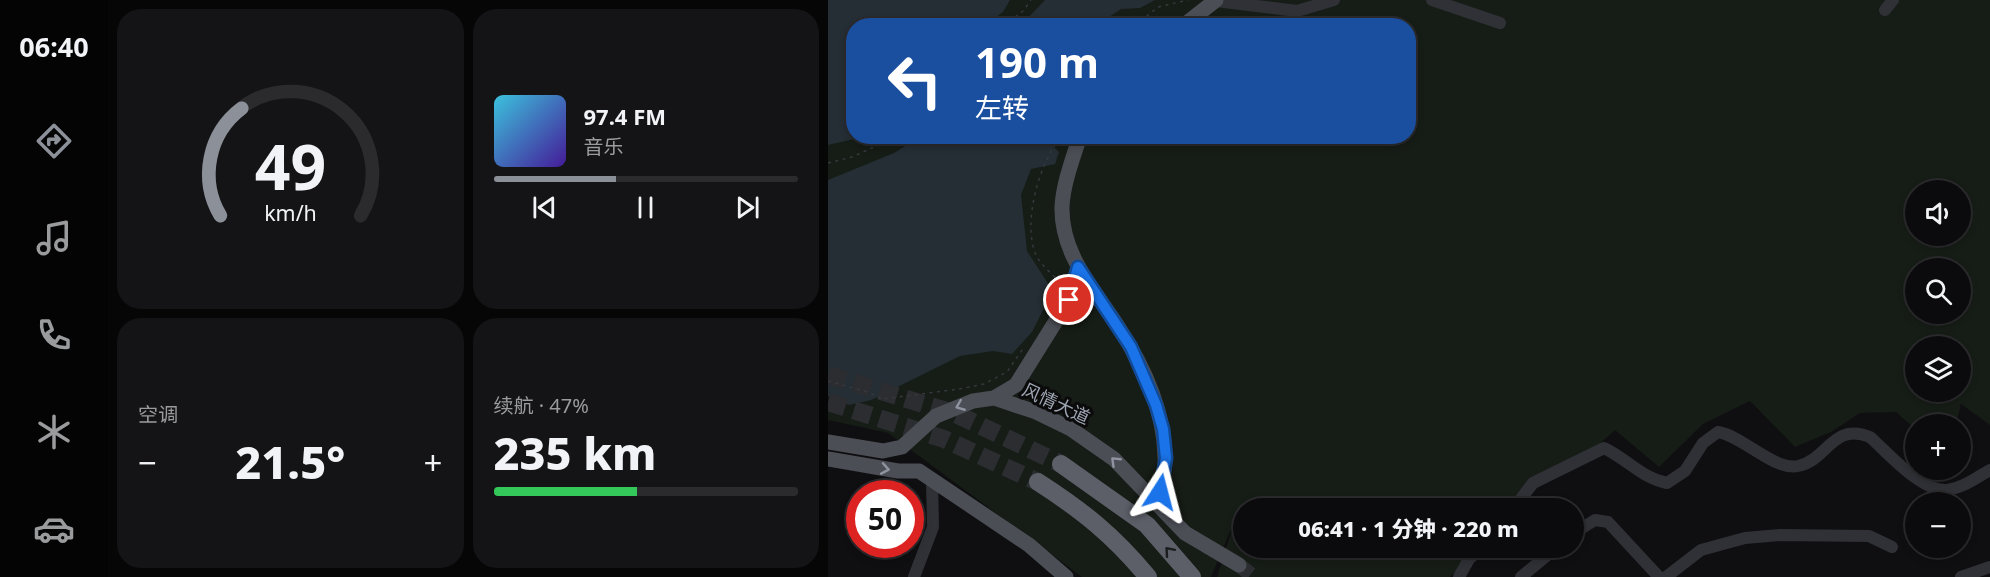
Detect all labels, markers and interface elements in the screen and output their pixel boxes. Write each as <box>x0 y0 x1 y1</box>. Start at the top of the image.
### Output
text: 06:40 <box>19 28 89 65</box>
text: 190 m <box>975 33 1099 90</box>
icon: left <box>876 42 954 120</box>
text: 左转 <box>975 89 1029 126</box>
text: 97.4 FM <box>584 101 666 131</box>
icon: directions <box>33 120 75 162</box>
text: 49 <box>255 123 326 208</box>
text: 音乐 <box>584 133 624 160</box>
map controls <box>1905 180 1971 558</box>
button: sound <box>1905 180 1971 246</box>
icon: previous <box>528 191 561 224</box>
icon: pause <box>629 191 662 224</box>
icon: next <box>731 191 764 224</box>
text: km/h <box>264 199 317 228</box>
icon: music <box>33 217 75 259</box>
button: search <box>1905 258 1971 324</box>
pin <box>1043 274 1094 325</box>
icon: arrive <box>1052 283 1085 316</box>
icon: phone <box>33 314 75 356</box>
button: layers <box>1905 336 1971 402</box>
street label: 风情大道 <box>1019 377 1094 429</box>
text: 续航 · 47% <box>494 392 589 419</box>
one-way arrow <box>956 399 967 411</box>
text: 空调 <box>138 401 178 428</box>
icon: climate <box>33 411 75 453</box>
button: + <box>1905 414 1971 480</box>
text: 235 km <box>494 422 656 483</box>
text: 21.5° <box>235 431 345 492</box>
text: − <box>138 440 157 485</box>
text: + <box>424 440 442 485</box>
one-way arrow <box>1112 458 1123 469</box>
position arrow <box>1128 460 1192 524</box>
one-way arrow <box>880 462 890 475</box>
speed limit sign: 50 <box>846 480 924 558</box>
button: − <box>1905 492 1971 558</box>
icon: car <box>33 508 75 550</box>
text: 06:41 · 1 分钟 · 220 m <box>1298 513 1519 543</box>
one-way arrow <box>1165 547 1176 558</box>

